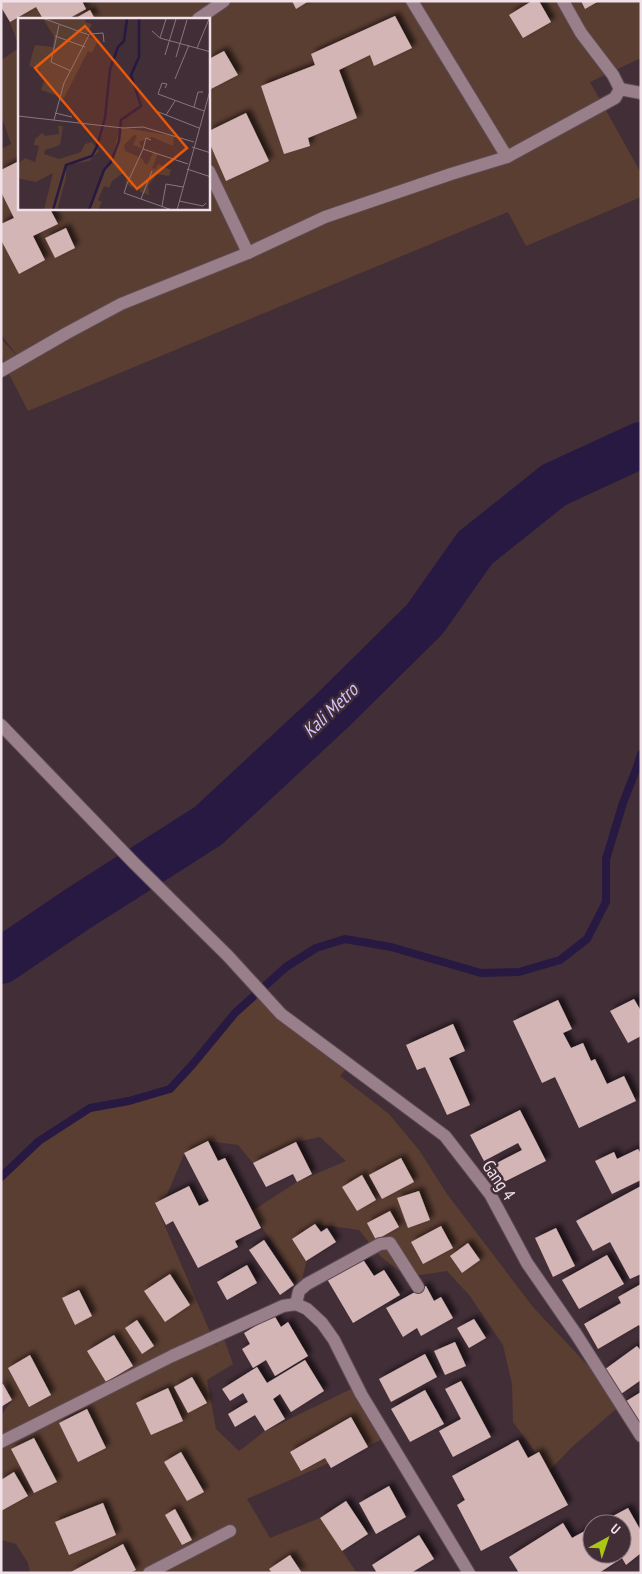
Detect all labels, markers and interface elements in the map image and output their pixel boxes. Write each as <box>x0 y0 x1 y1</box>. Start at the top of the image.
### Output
inset map <box>18 18 210 210</box>
water label: Kali Metro <box>297 677 364 742</box>
street label: Gang 4 <box>477 1155 521 1205</box>
north arrow <box>582 1514 632 1564</box>
text: U <box>607 1520 624 1538</box>

